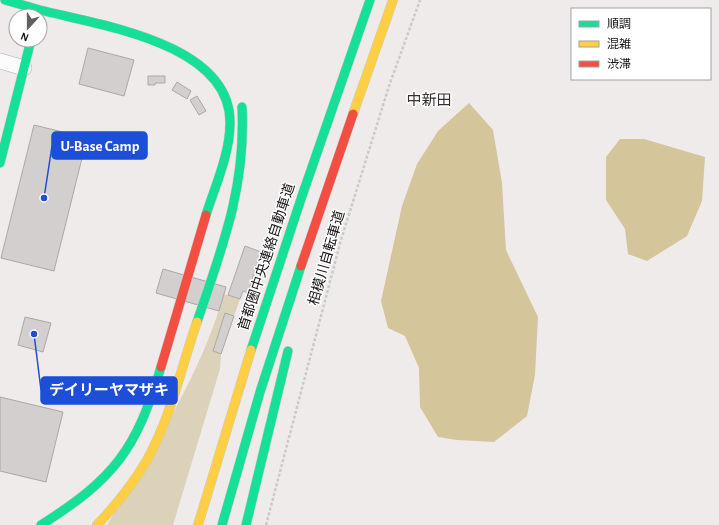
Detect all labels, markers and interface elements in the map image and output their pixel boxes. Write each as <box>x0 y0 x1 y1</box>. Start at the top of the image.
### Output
north arrow <box>8 8 48 48</box>
legend <box>571 8 711 80</box>
text: 順調 <box>607 18 631 30</box>
text: N <box>19 30 30 43</box>
text: 混雑 <box>607 37 631 50</box>
text: 渋滞 <box>607 58 631 70</box>
district label: 中新田 <box>406 92 452 108</box>
callout: U-Base Camp <box>52 132 147 159</box>
text: U-Base Camp <box>61 139 140 154</box>
street label: 首都圏中央連絡自動車道 <box>236 181 297 332</box>
street label: 相模川自転車道 <box>306 209 347 307</box>
callout: デイリーヤマザキ <box>41 377 177 404</box>
text: デイリーヤマザキ <box>49 382 169 398</box>

